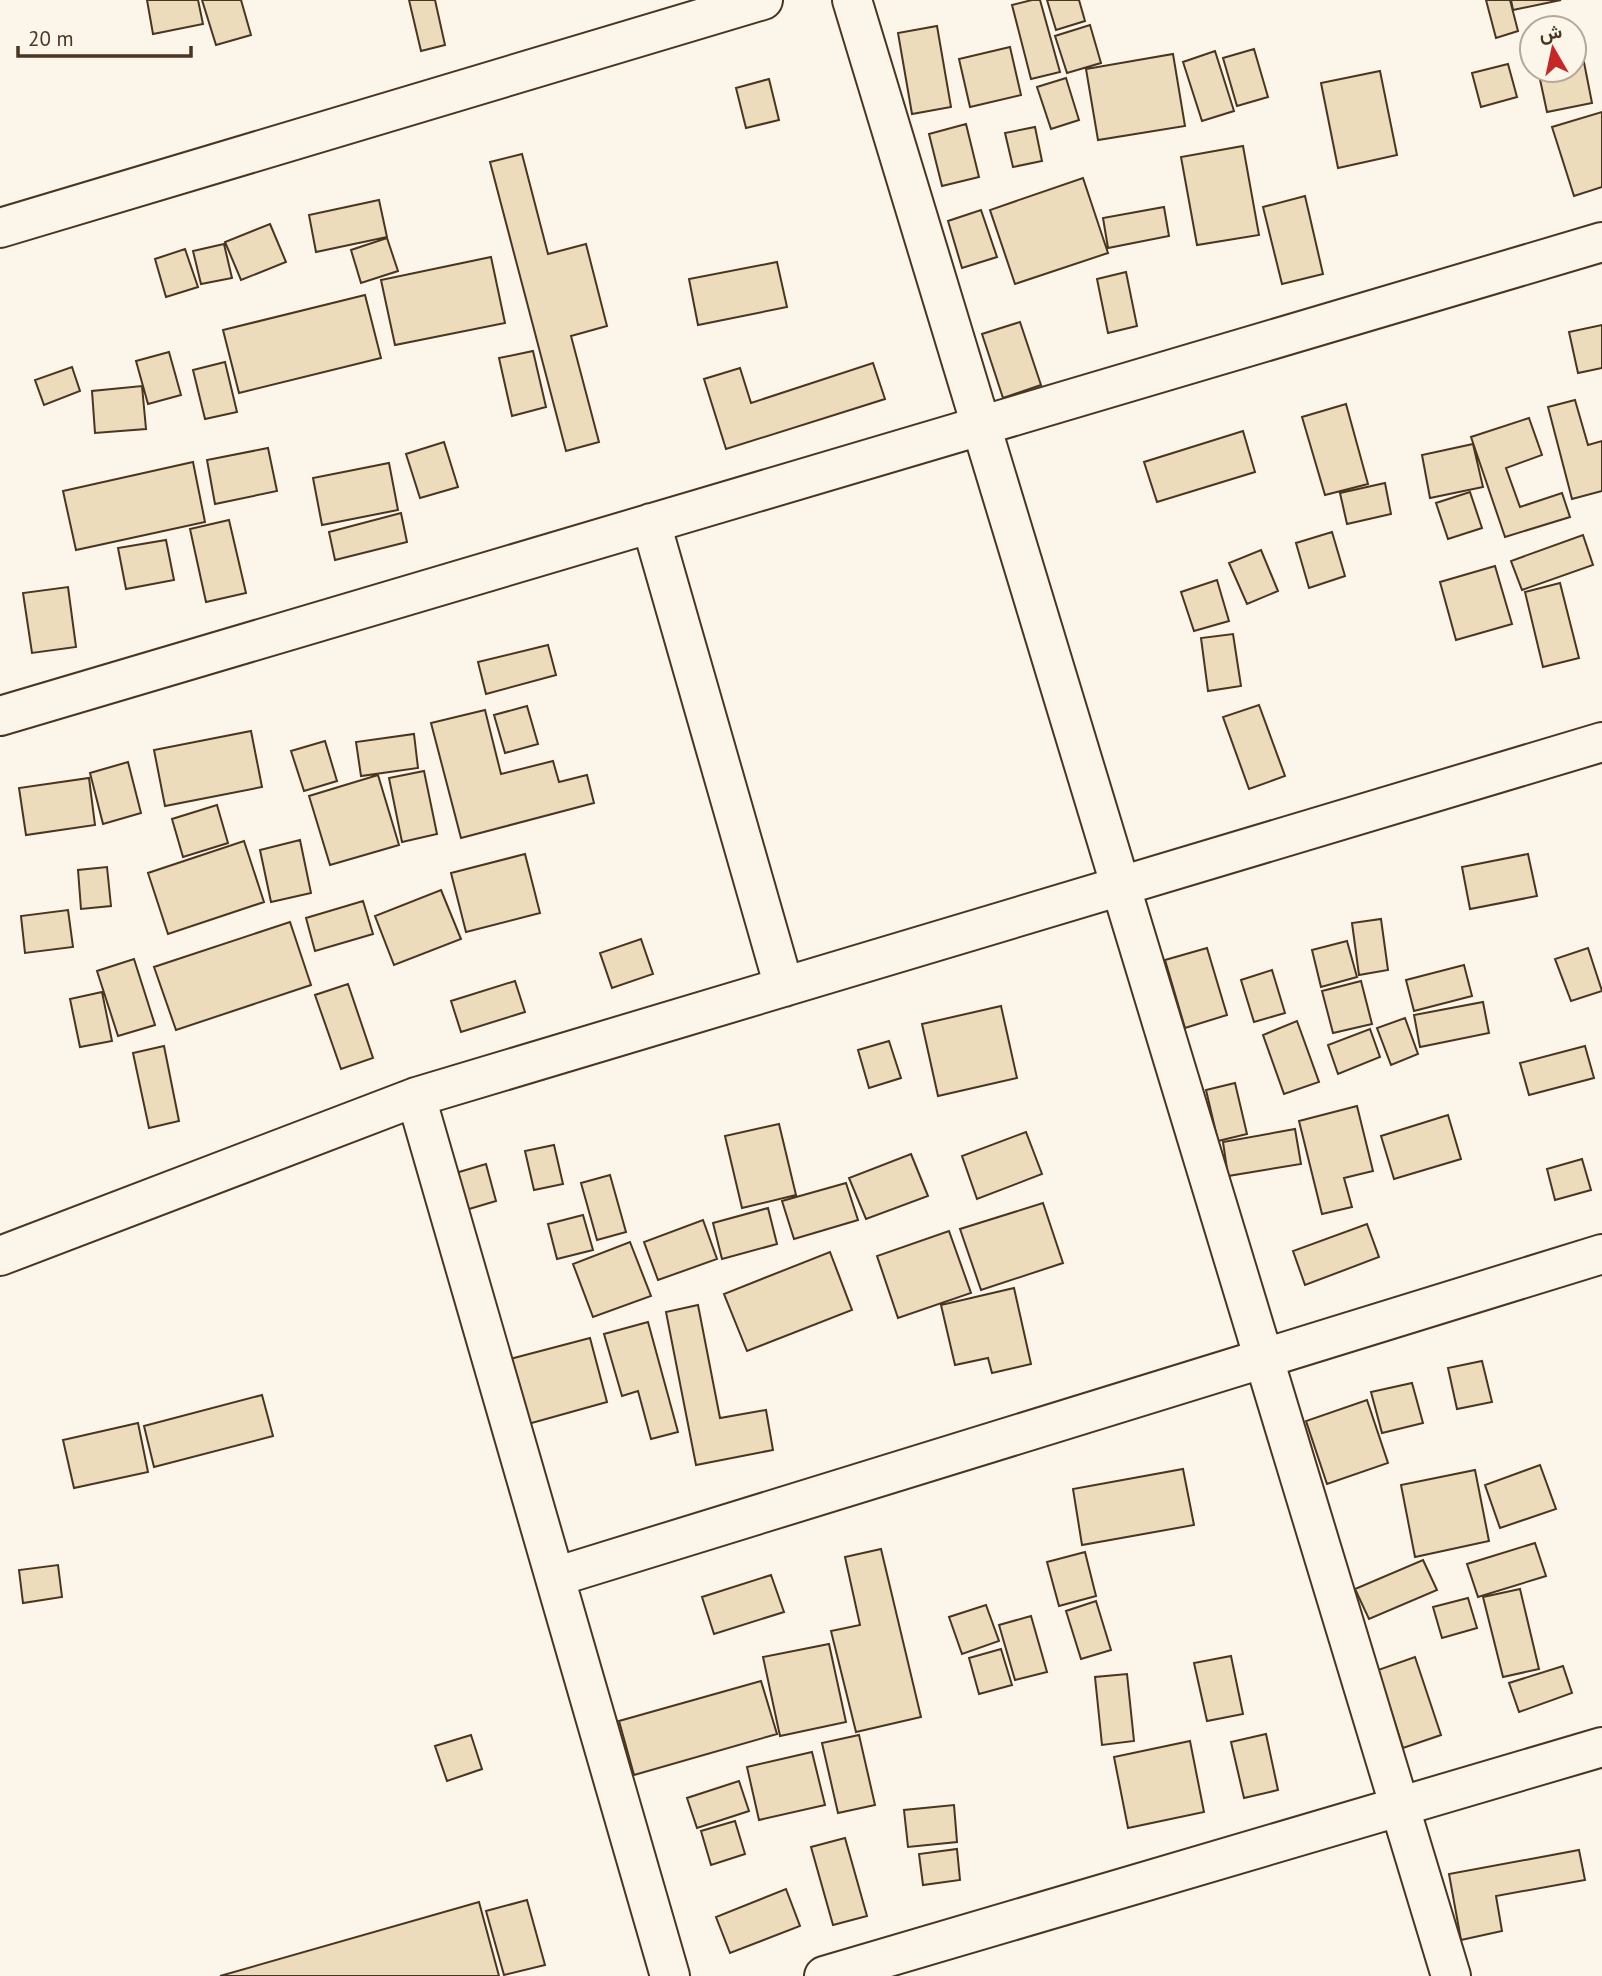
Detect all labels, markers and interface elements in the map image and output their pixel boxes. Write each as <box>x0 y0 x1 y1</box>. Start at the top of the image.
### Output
scale bar <box>18 14 191 58</box>
north arrow <box>1518 14 1588 84</box>
text: ش <box>1537 19 1564 46</box>
text: 20 m <box>28 25 74 52</box>

